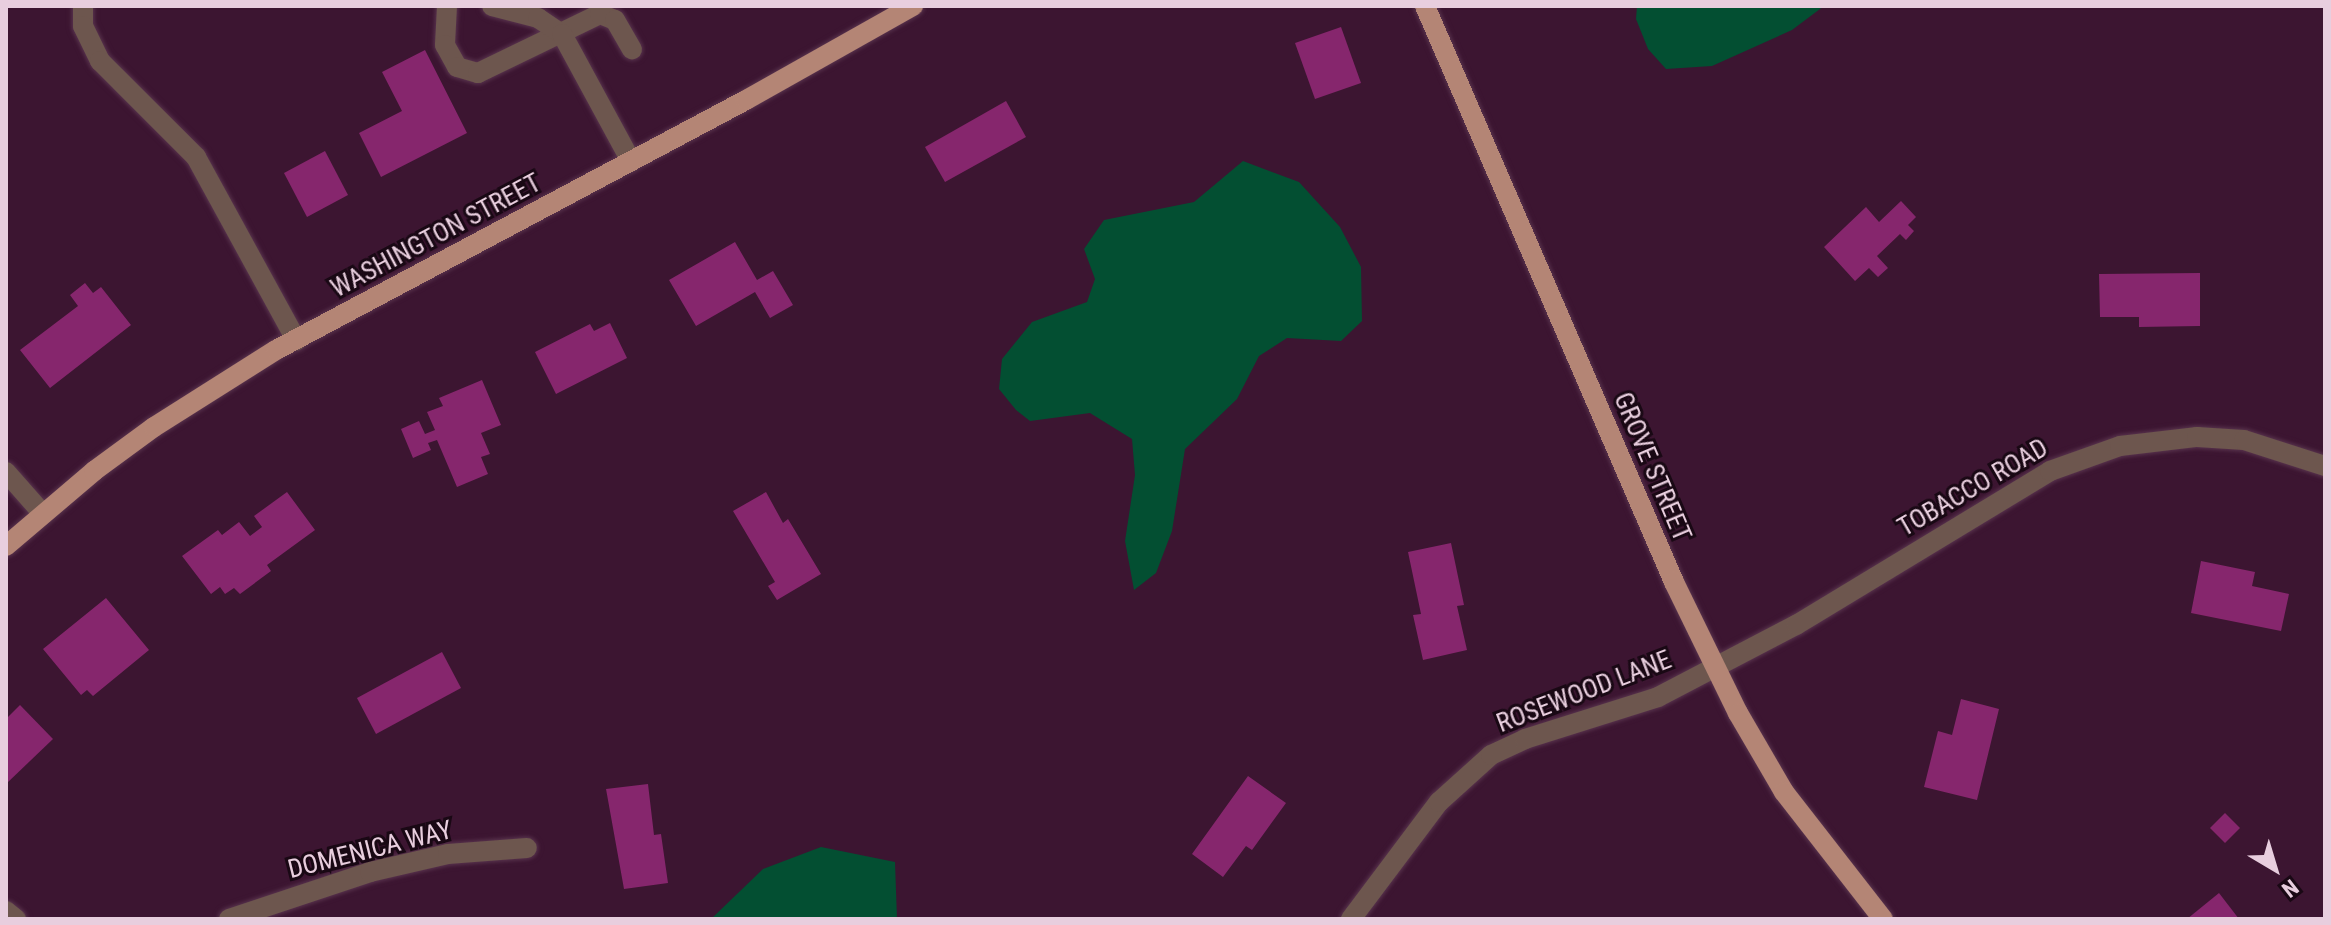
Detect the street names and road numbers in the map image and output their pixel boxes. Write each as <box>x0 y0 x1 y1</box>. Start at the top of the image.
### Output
street label: WASHINGTON STREET <box>326 167 546 305</box>
street label: GROVE STREET <box>1607 388 1697 546</box>
street label: TOBACCO ROAD <box>1892 433 2054 543</box>
street label: ROSEWOOD LANE <box>1492 644 1676 740</box>
street label: DOMENICA WAY <box>285 815 455 885</box>

